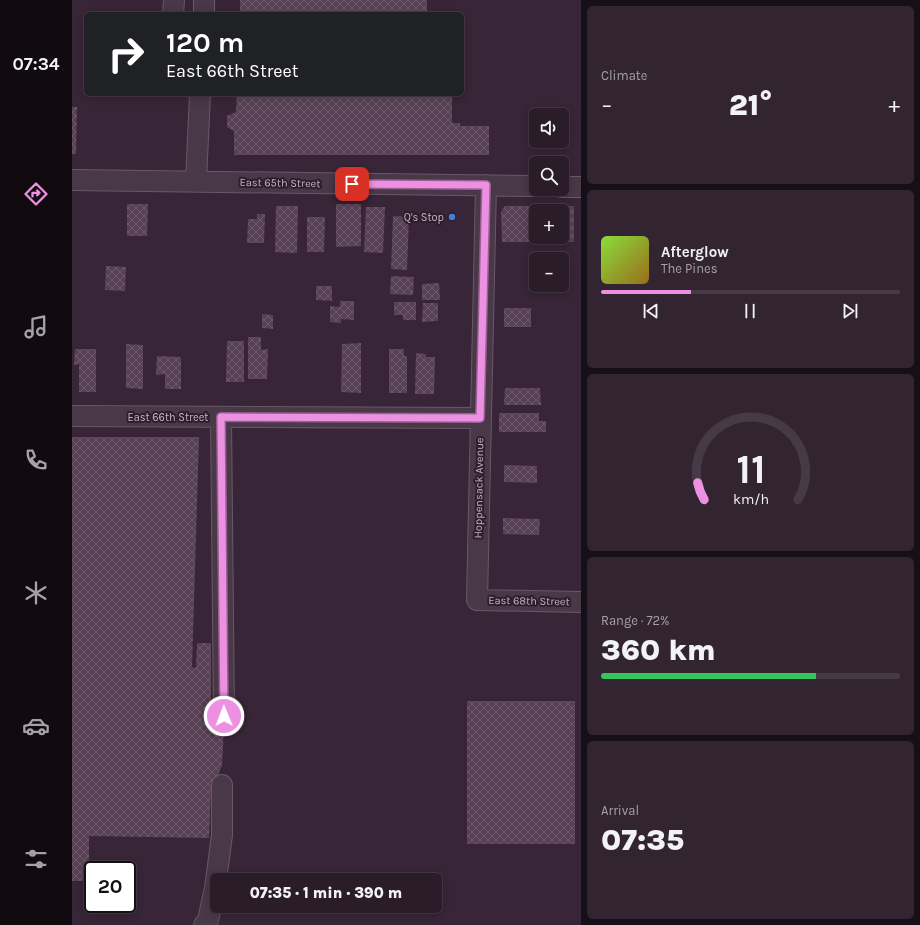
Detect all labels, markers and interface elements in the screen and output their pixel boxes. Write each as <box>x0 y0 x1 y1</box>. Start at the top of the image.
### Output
text: 120 m <box>166 26 244 59</box>
icon: right <box>100 28 152 80</box>
text: 07:34 <box>12 53 60 75</box>
text: East 66th Street <box>166 60 298 82</box>
text: Climate <box>601 68 647 83</box>
text: 21° <box>729 87 772 123</box>
text: − <box>601 92 613 118</box>
text: + <box>888 92 900 118</box>
map controls <box>529 108 569 292</box>
button: sound <box>529 108 569 148</box>
button: search <box>529 156 569 196</box>
pin <box>335 167 369 201</box>
icon: arrive <box>341 173 363 195</box>
street label: East 65th Street <box>239 176 321 190</box>
icon: directions <box>22 180 50 208</box>
button: + <box>529 204 569 244</box>
place label: Q's Stop <box>404 211 444 224</box>
marker: Q's Stop <box>447 212 457 222</box>
text: Afterglow <box>661 243 729 261</box>
button: − <box>529 252 569 292</box>
text: The Pines <box>661 261 718 276</box>
icon: previous <box>640 300 662 322</box>
icon: pause <box>739 300 761 322</box>
icon: next <box>839 300 861 322</box>
icon: music <box>22 313 50 341</box>
street label: East 66th Street <box>128 411 208 424</box>
street label: Hoppensack Avenue <box>472 437 486 539</box>
text: 11 <box>736 445 765 493</box>
icon: phone <box>22 446 50 474</box>
text: km/h <box>732 491 769 508</box>
icon: climate <box>22 579 50 607</box>
street label: East 68th Street <box>488 594 570 608</box>
text: Range · 72% <box>601 613 670 628</box>
text: 360 km <box>601 632 716 668</box>
position arrow <box>203 695 245 737</box>
icon: car <box>22 712 50 740</box>
text: Arrival <box>601 803 639 818</box>
text: 07:35 <box>601 822 684 858</box>
icon: filters <box>22 845 50 873</box>
speed limit sign: 20 <box>84 861 136 913</box>
text: 07:35 · 1 min · 390 m <box>250 884 402 902</box>

